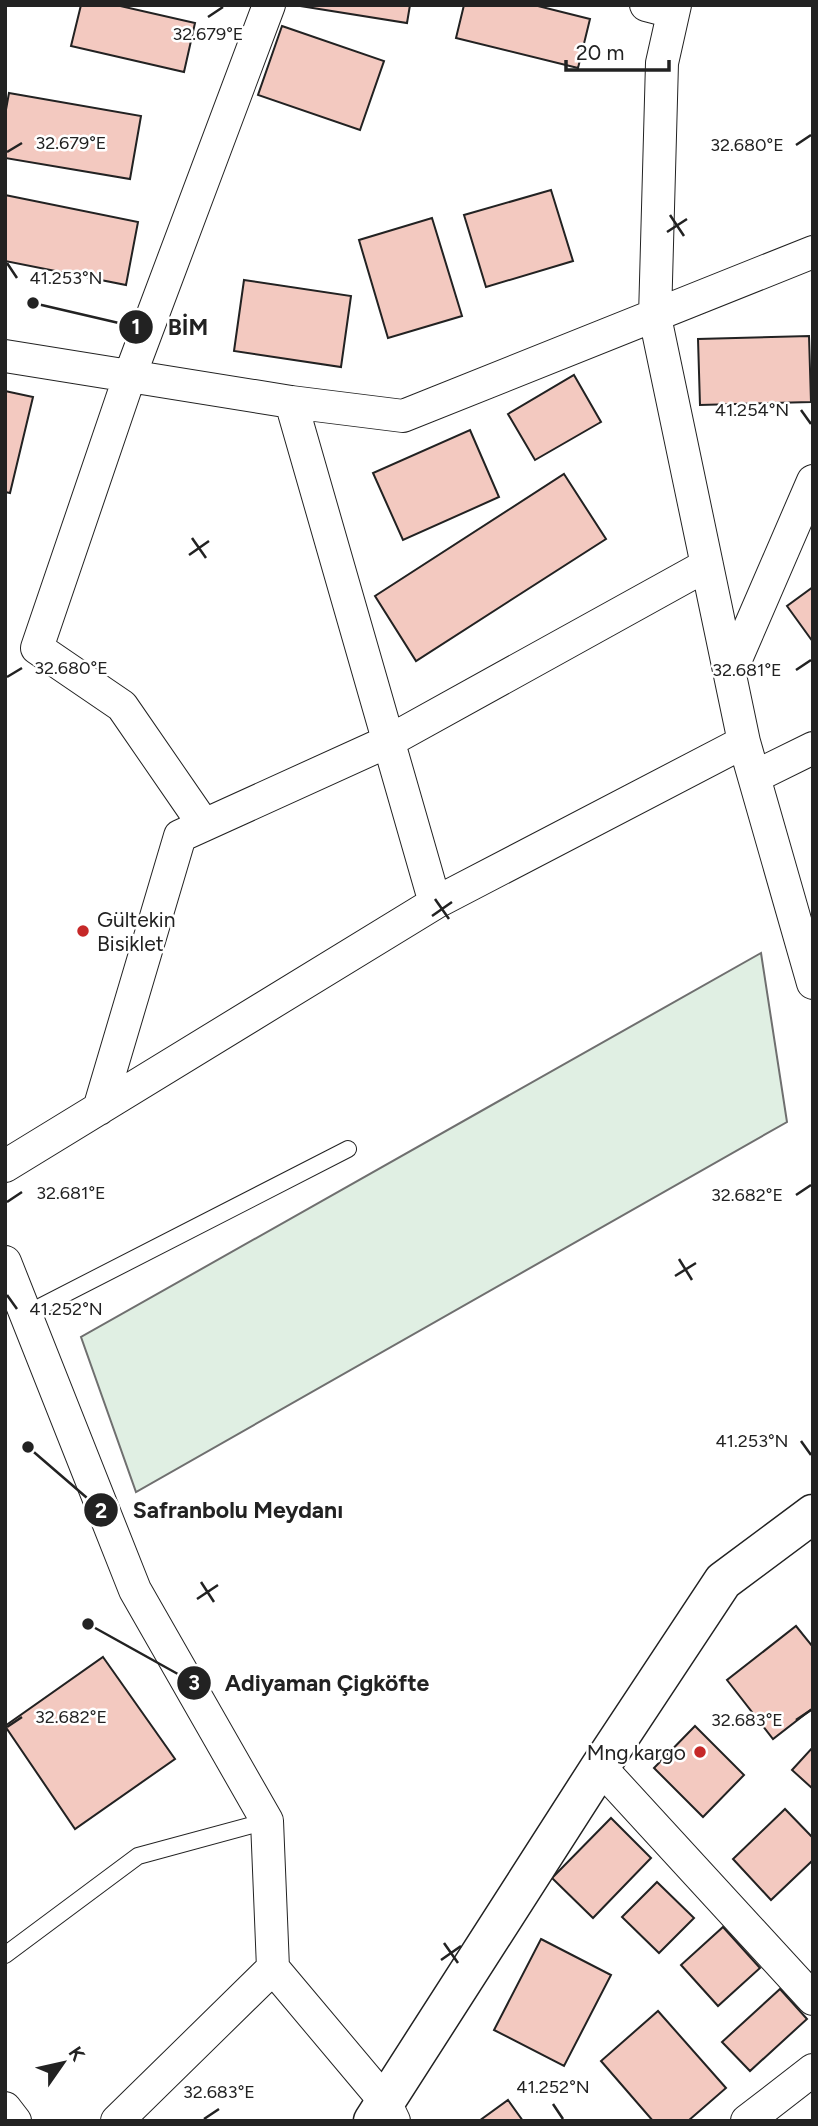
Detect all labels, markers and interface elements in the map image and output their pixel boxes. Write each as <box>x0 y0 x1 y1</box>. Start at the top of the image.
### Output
text: 32.679°E <box>173 23 243 45</box>
scale bar <box>566 28 669 72</box>
text: 20 m <box>576 40 624 65</box>
text: 32.679°E <box>36 132 106 154</box>
text: 32.680°E <box>710 134 784 156</box>
text: 41.253°N <box>29 267 103 289</box>
callout: BİM <box>119 305 222 349</box>
text: BİM <box>168 313 208 341</box>
text: 1 <box>132 314 140 339</box>
text: 41.254°N <box>715 399 789 421</box>
text: 32.680°E <box>34 657 108 679</box>
text: 32.681°E <box>712 659 782 681</box>
place label: Gültekin Bisiklet <box>97 907 175 956</box>
marker: Gültekin Bisiklet <box>75 923 91 939</box>
text: 32.681°E <box>36 1182 106 1204</box>
text: 32.682°E <box>711 1184 783 1206</box>
text: 41.252°N <box>29 1298 103 1320</box>
text: 41.253°N <box>715 1430 789 1452</box>
callout: Safranbolu Meydanı <box>83 1488 357 1532</box>
text: Safranbolu Meydanı <box>133 1496 343 1524</box>
text: 2 <box>95 1498 107 1523</box>
callout: Adiyaman Çigköfte <box>176 1661 444 1705</box>
text: Adiyaman Çigköfte <box>225 1669 429 1697</box>
text: 3 <box>188 1670 200 1695</box>
text: 32.682°E <box>35 1706 107 1728</box>
text: 32.683°E <box>711 1709 783 1731</box>
place label: Mng kargo <box>587 1740 686 1765</box>
marker: Mng kargo <box>692 1744 708 1760</box>
north arrow <box>28 2028 98 2098</box>
text: K <box>64 2042 90 2066</box>
text: 41.252°N <box>516 2076 590 2098</box>
text: 32.683°E <box>183 2081 255 2103</box>

